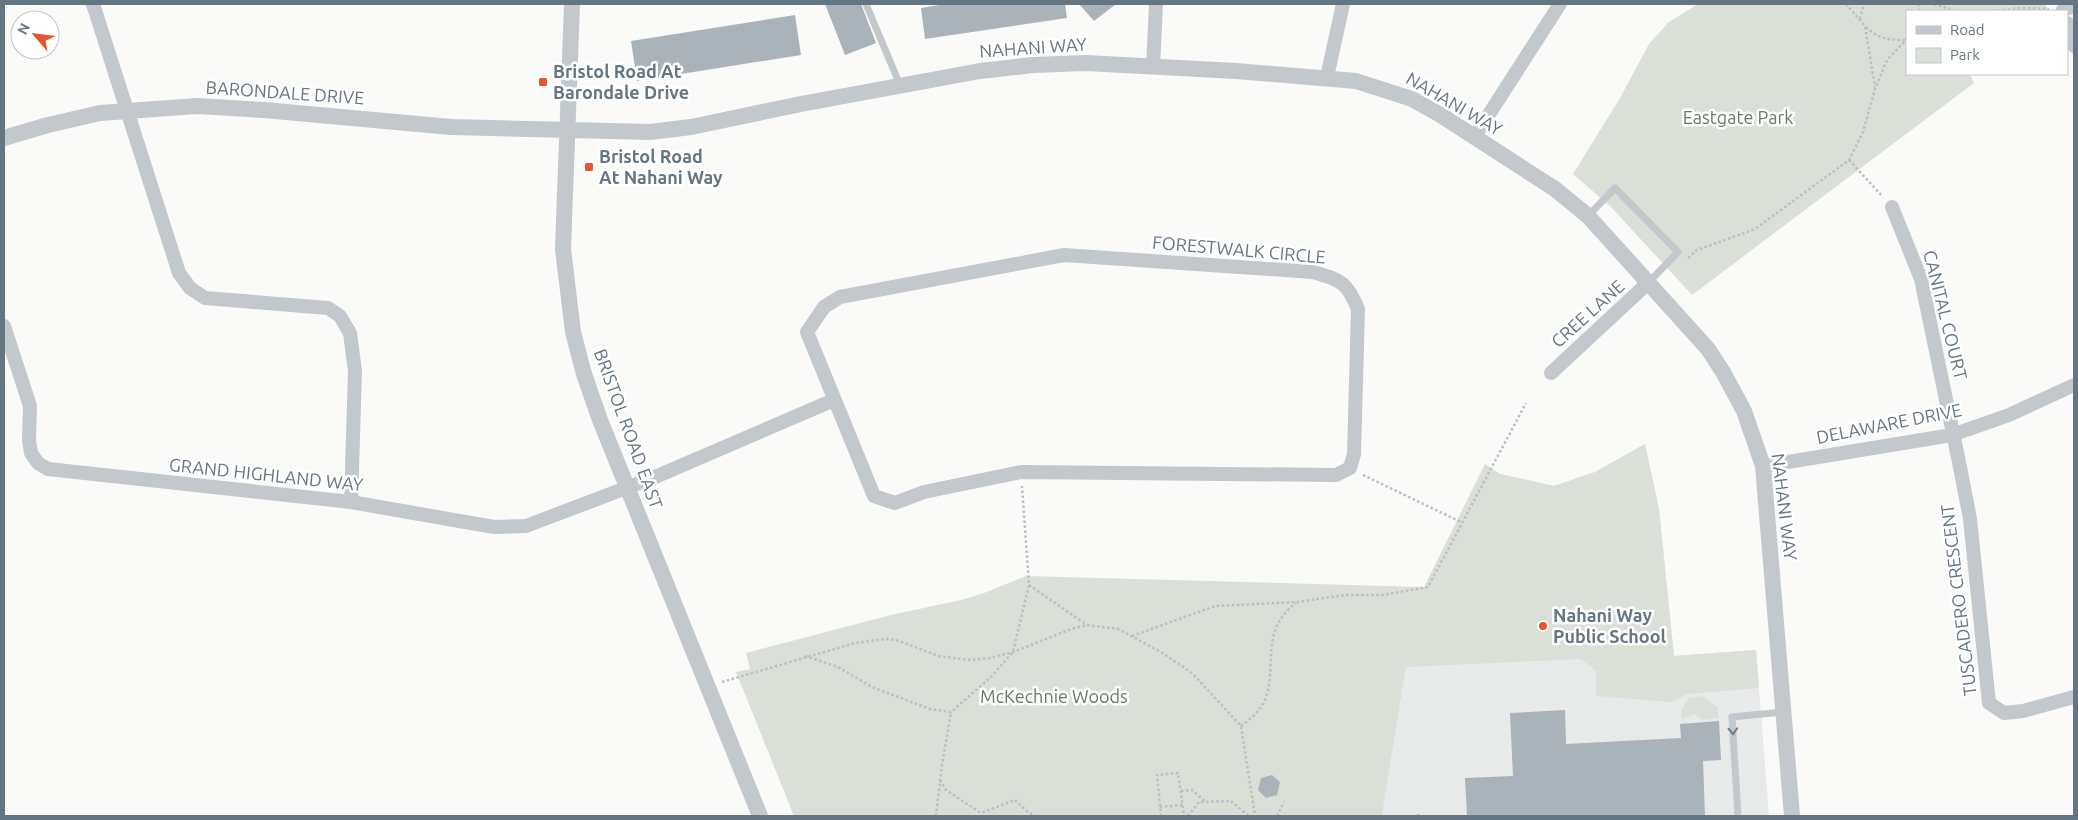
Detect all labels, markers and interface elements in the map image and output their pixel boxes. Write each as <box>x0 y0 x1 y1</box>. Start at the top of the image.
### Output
north arrow <box>10 10 60 60</box>
legend <box>1906 10 2068 75</box>
text: N <box>14 21 33 37</box>
text: Road <box>1950 21 1985 38</box>
street label: NAHANI WAY <box>979 33 1088 61</box>
text: Park <box>1950 46 1980 63</box>
place label: Bristol Road At Barondale Drive <box>553 61 689 102</box>
street label: NAHANI WAY <box>1403 68 1507 139</box>
street label: BARONDALE DRIVE <box>205 76 365 108</box>
marker: Bristol Road At Barondale Drive <box>537 76 549 88</box>
park label: Eastgate Park <box>1683 107 1793 127</box>
place label: Bristol Road At Nahani Way <box>599 146 723 187</box>
marker: Bristol Road At Nahani Way <box>583 161 595 173</box>
street label: FORESTWALK CIRCLE <box>1152 231 1327 267</box>
street label: CANITAL COURT <box>1920 248 1972 382</box>
street label: CREE LANE <box>1547 275 1628 351</box>
street label: BRISTOL ROAD EAST <box>591 346 667 511</box>
street label: DELAWARE DRIVE <box>1814 399 1963 447</box>
street label: NAHANI WAY <box>1769 452 1802 562</box>
street label: GRAND HIGHLAND WAY <box>168 454 365 494</box>
street label: TUSCADERO CRESCENT <box>1936 503 1980 697</box>
place label: Nahani Way Public School <box>1553 605 1667 646</box>
marker: Nahani Way Public School <box>1537 620 1549 632</box>
park label: McKechnie Woods <box>980 686 1128 706</box>
one-way arrow <box>1727 727 1738 735</box>

